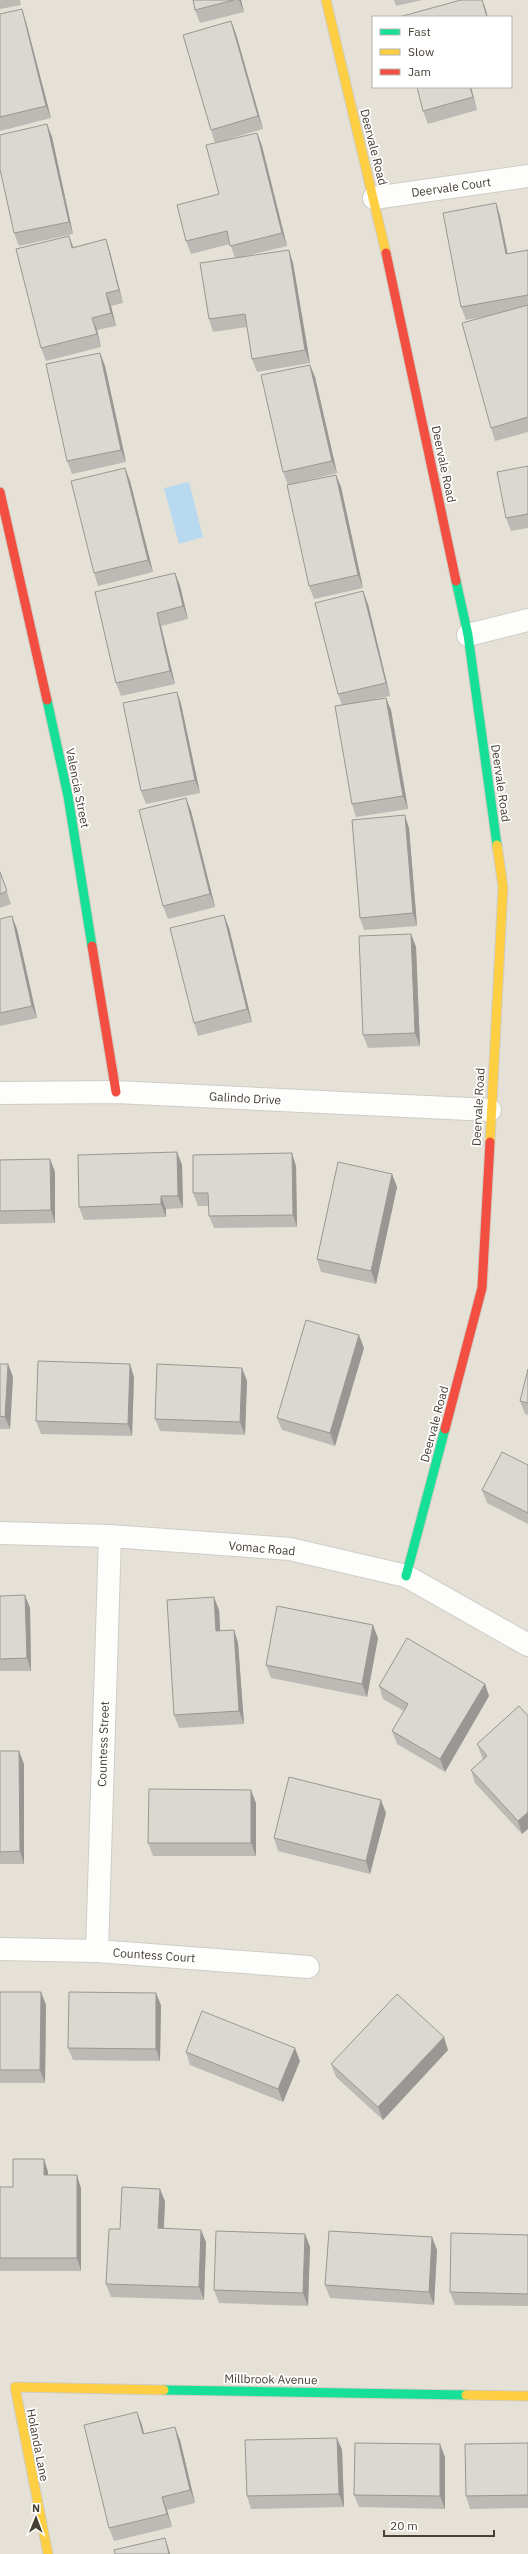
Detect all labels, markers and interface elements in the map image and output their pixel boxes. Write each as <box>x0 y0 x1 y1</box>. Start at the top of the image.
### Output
legend <box>372 16 512 88</box>
text: Fast <box>408 24 431 39</box>
text: Slow <box>408 44 434 59</box>
text: Jam <box>408 64 431 79</box>
street label: Deervale Road <box>357 107 391 187</box>
street label: Deervale Court <box>410 174 492 200</box>
street label: Deervale Road <box>429 424 459 504</box>
street label: Deervale Road <box>488 743 514 823</box>
street label: Valencia Street <box>63 747 93 829</box>
street label: Deervale Road <box>468 1068 488 1146</box>
street label: Galindo Drive <box>209 1089 282 1107</box>
street label: Deervale Road <box>417 1384 451 1464</box>
street label: Vomac Road <box>228 1538 296 1558</box>
street label: Countess Street <box>94 1701 112 1787</box>
street label: Countess Court <box>112 1945 196 1965</box>
street label: Millbrook Avenue <box>224 2371 318 2387</box>
street label: Holanda Lane <box>24 2407 52 2483</box>
north arrow <box>16 2498 56 2538</box>
text: N <box>32 2501 40 2515</box>
scale bar <box>384 2512 494 2538</box>
text: 20 m <box>390 2518 418 2533</box>

